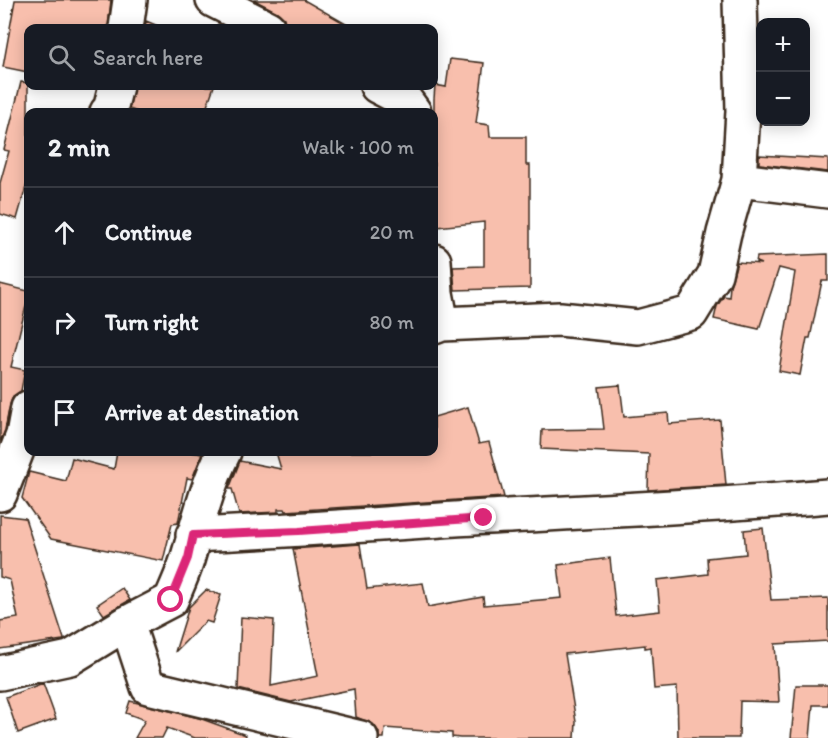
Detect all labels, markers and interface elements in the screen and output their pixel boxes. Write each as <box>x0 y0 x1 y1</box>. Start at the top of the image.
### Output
map controls <box>756 18 810 126</box>
button: + <box>756 18 810 72</box>
search box <box>24 24 438 90</box>
icon: search <box>45 41 78 74</box>
text: Search here <box>93 44 203 71</box>
button: − <box>756 72 810 126</box>
text: 2 min <box>48 131 110 163</box>
text: Walk · 100 m <box>302 135 414 159</box>
icon: ahead <box>48 216 81 249</box>
text: Continue <box>105 219 192 246</box>
text: 20 m <box>370 220 414 244</box>
icon: right <box>48 306 81 339</box>
text: Turn right <box>105 309 199 336</box>
text: 80 m <box>369 310 414 334</box>
icon: arrive <box>48 396 81 429</box>
text: Arrive at destination <box>105 399 299 426</box>
route end <box>470 504 496 530</box>
route start <box>157 586 183 612</box>

